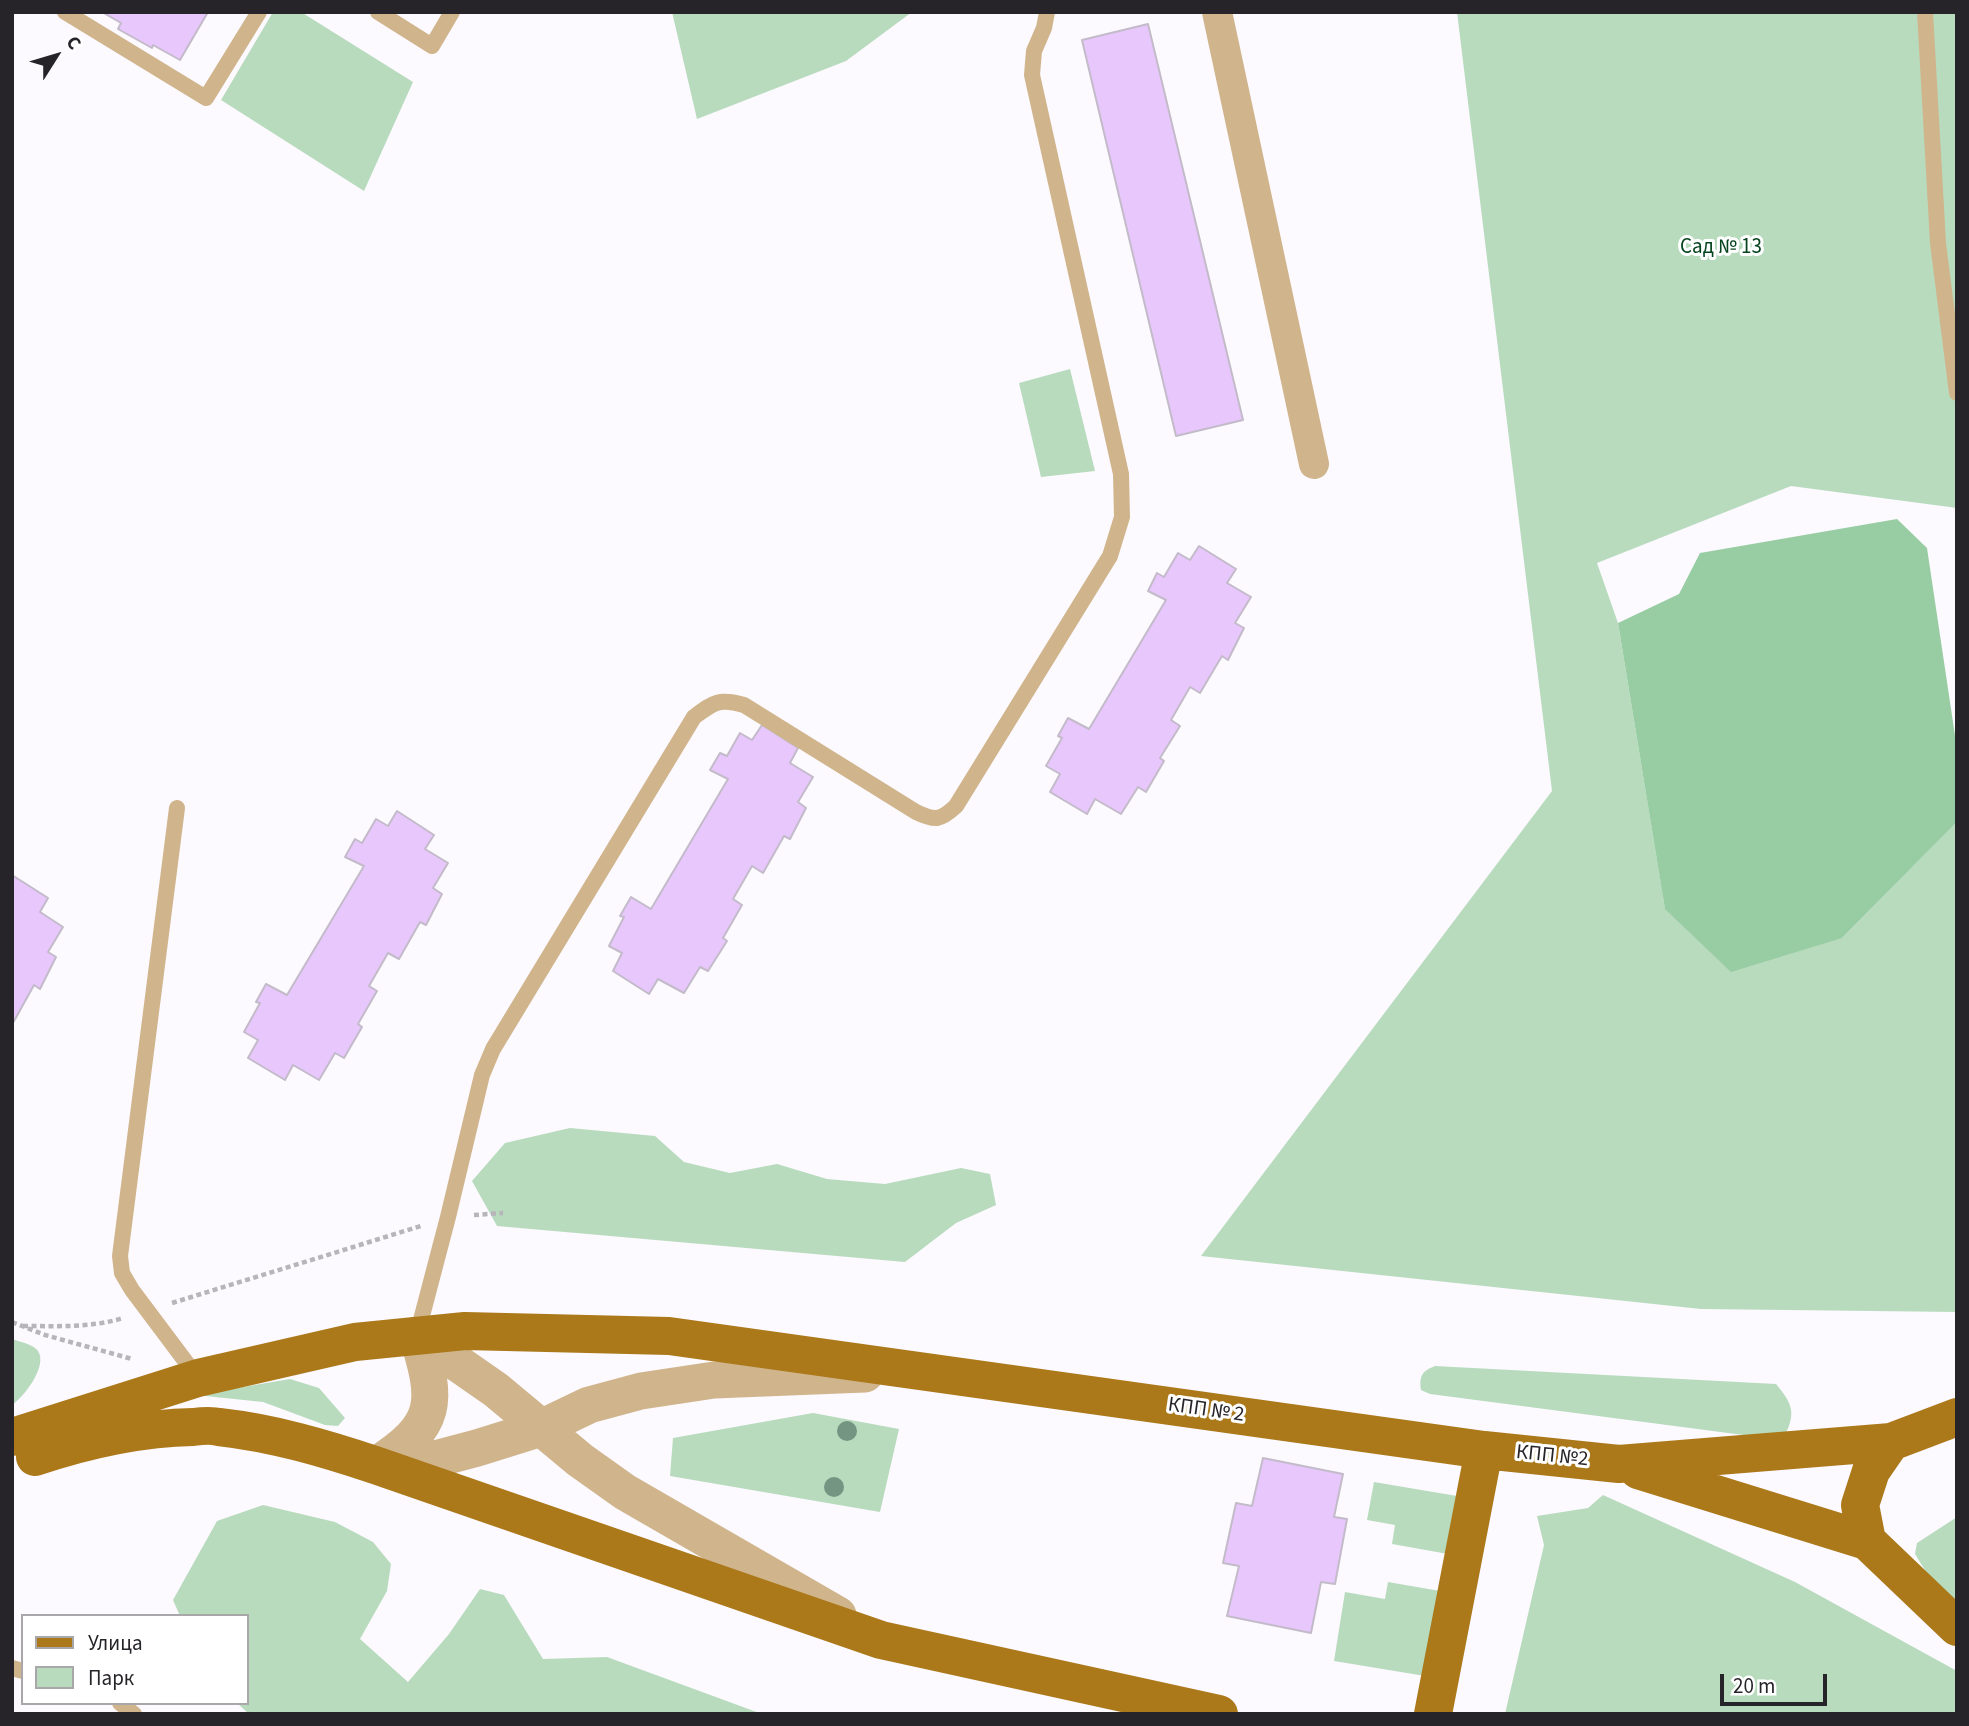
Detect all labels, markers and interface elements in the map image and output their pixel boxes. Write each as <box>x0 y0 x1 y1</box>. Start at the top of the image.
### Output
north arrow <box>21 21 91 91</box>
text: С <box>59 31 87 56</box>
park label: Сад № 13 <box>1680 235 1762 261</box>
street label: КПП № 2 <box>1166 1393 1246 1429</box>
street label: КПП №2 <box>1515 1441 1589 1473</box>
legend <box>21 1614 248 1705</box>
text: Улица <box>88 1628 143 1658</box>
scale bar <box>1724 1660 1831 1704</box>
text: Парк <box>88 1663 134 1693</box>
text: 20 m <box>1733 1671 1775 1701</box>

